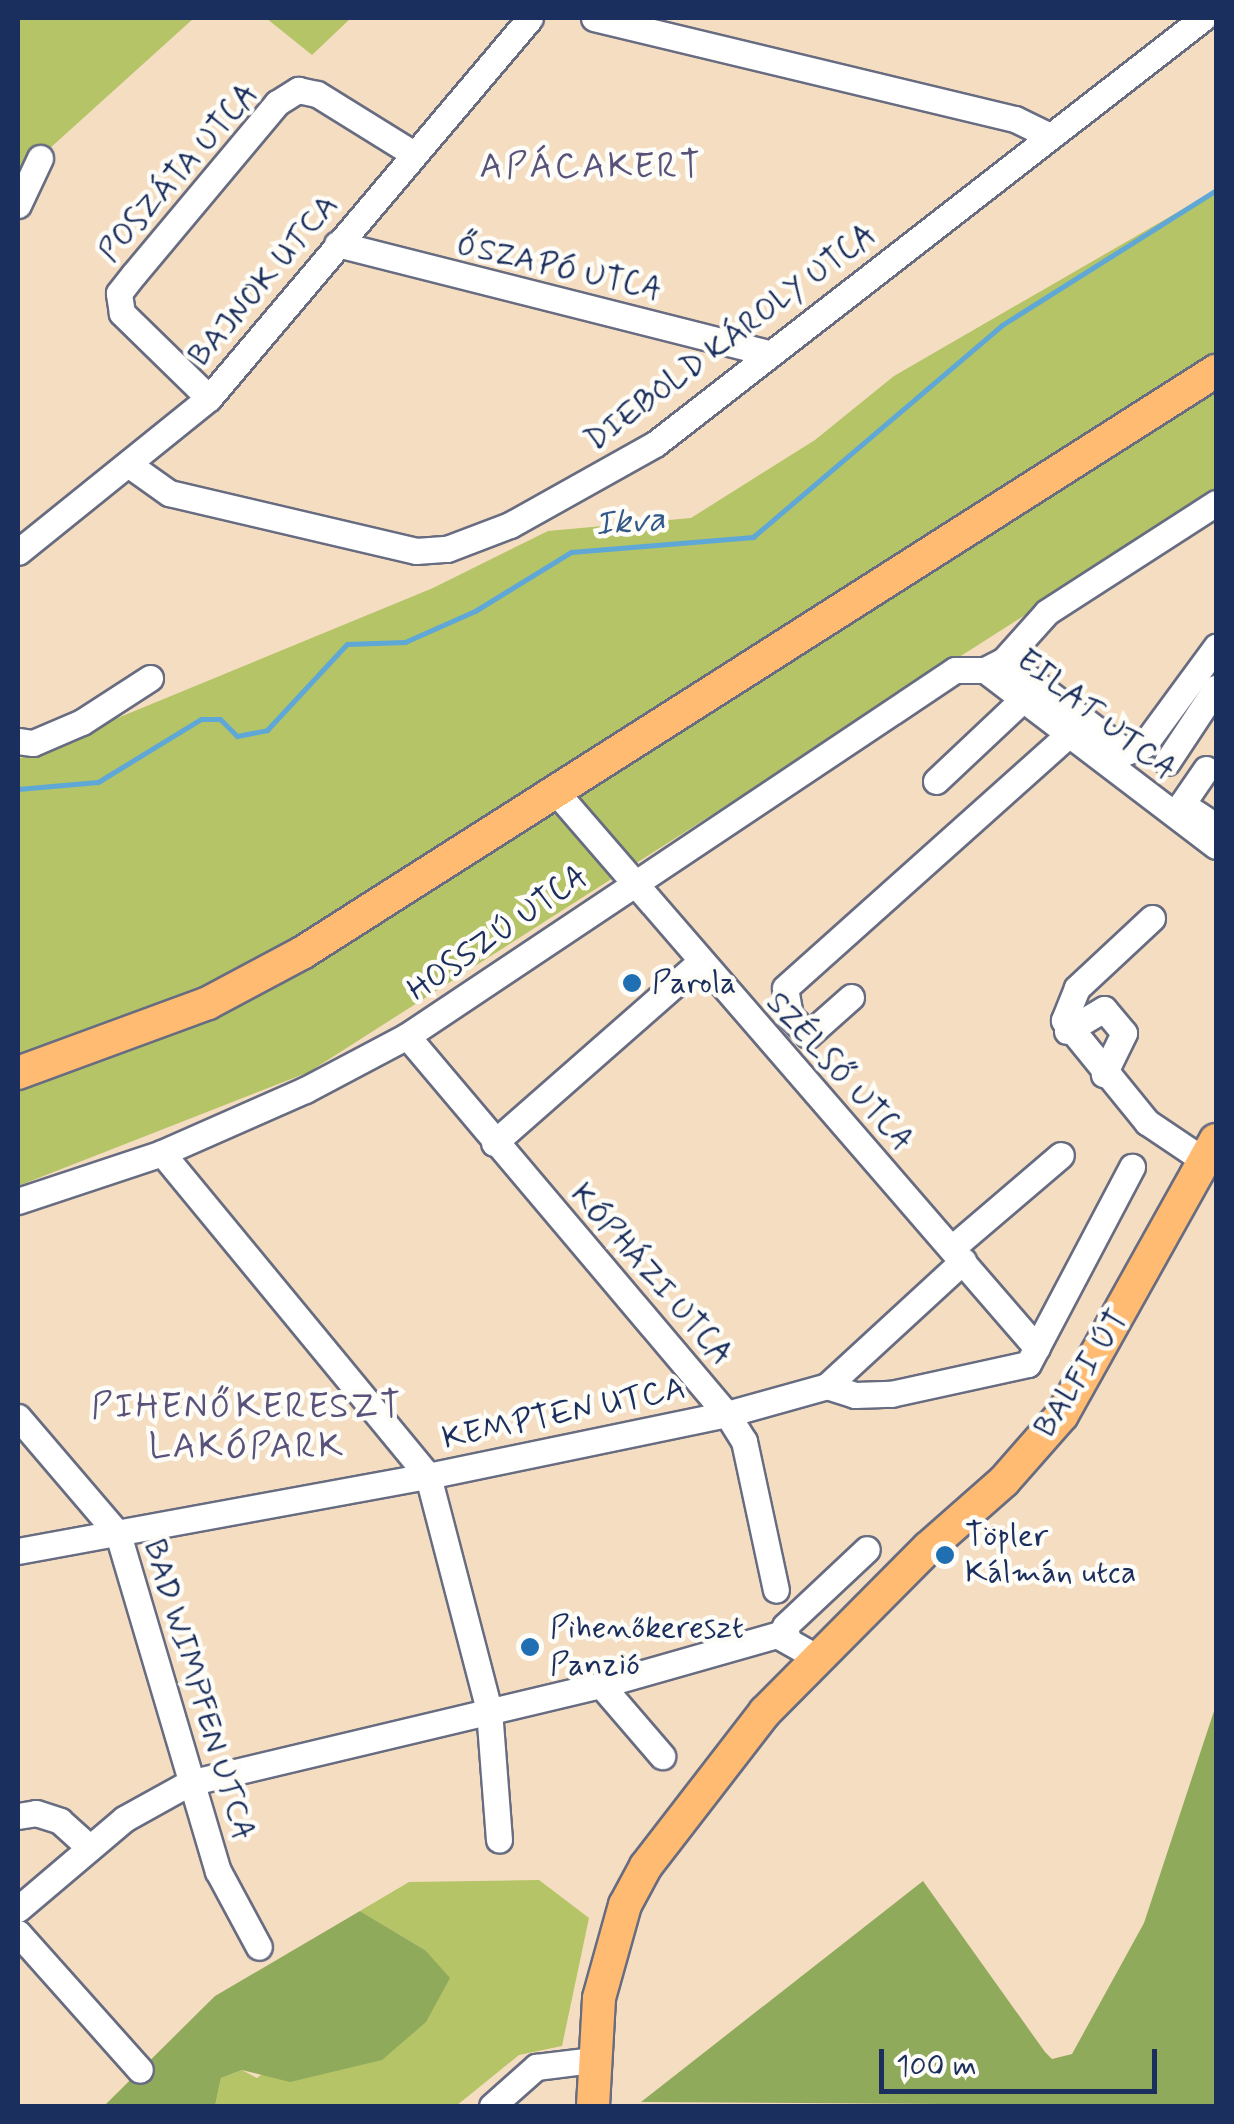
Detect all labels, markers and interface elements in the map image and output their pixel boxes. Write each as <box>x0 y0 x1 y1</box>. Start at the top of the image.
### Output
street label: POSZÁTA UTCA <box>91 76 267 270</box>
district label: APÁCAKERT <box>476 146 706 188</box>
street label: BAJNOK UTCA <box>182 189 346 373</box>
street label: DIEBOLD KÁROLY UTCA <box>577 216 885 460</box>
street label: ŐSZAPÓ UTCA <box>453 226 665 310</box>
water label: Ikva <box>593 498 667 546</box>
street label: EILAT UTCA <box>1011 643 1181 787</box>
street label: HOSSZÚ UTCA <box>401 858 595 1010</box>
place label: Parola <box>652 964 736 1002</box>
marker: Parola <box>621 972 643 994</box>
street label: SZÉLSŐ UTCA <box>757 984 921 1160</box>
street label: KÓPHÁZI UTCA <box>562 1176 740 1374</box>
street label: BALFI ÚT <box>1027 1303 1137 1445</box>
street label: KEMPTEN UTCA <box>442 1370 686 1458</box>
district label: PIHENŐKERESZT LAKÓPARK <box>87 1386 407 1468</box>
place label: Töpler Kálmán utca <box>965 1518 1145 1593</box>
street label: BAD WIMPFEN UTCA <box>133 1533 263 1847</box>
marker: Töpler Kálmán utca <box>934 1544 956 1566</box>
place label: Pihenőkereszt Panzió <box>550 1610 744 1685</box>
marker: Pihenőkereszt Panzió <box>519 1636 541 1658</box>
scale bar <box>884 2029 1162 2091</box>
text: 100 m <box>896 2047 977 2086</box>

